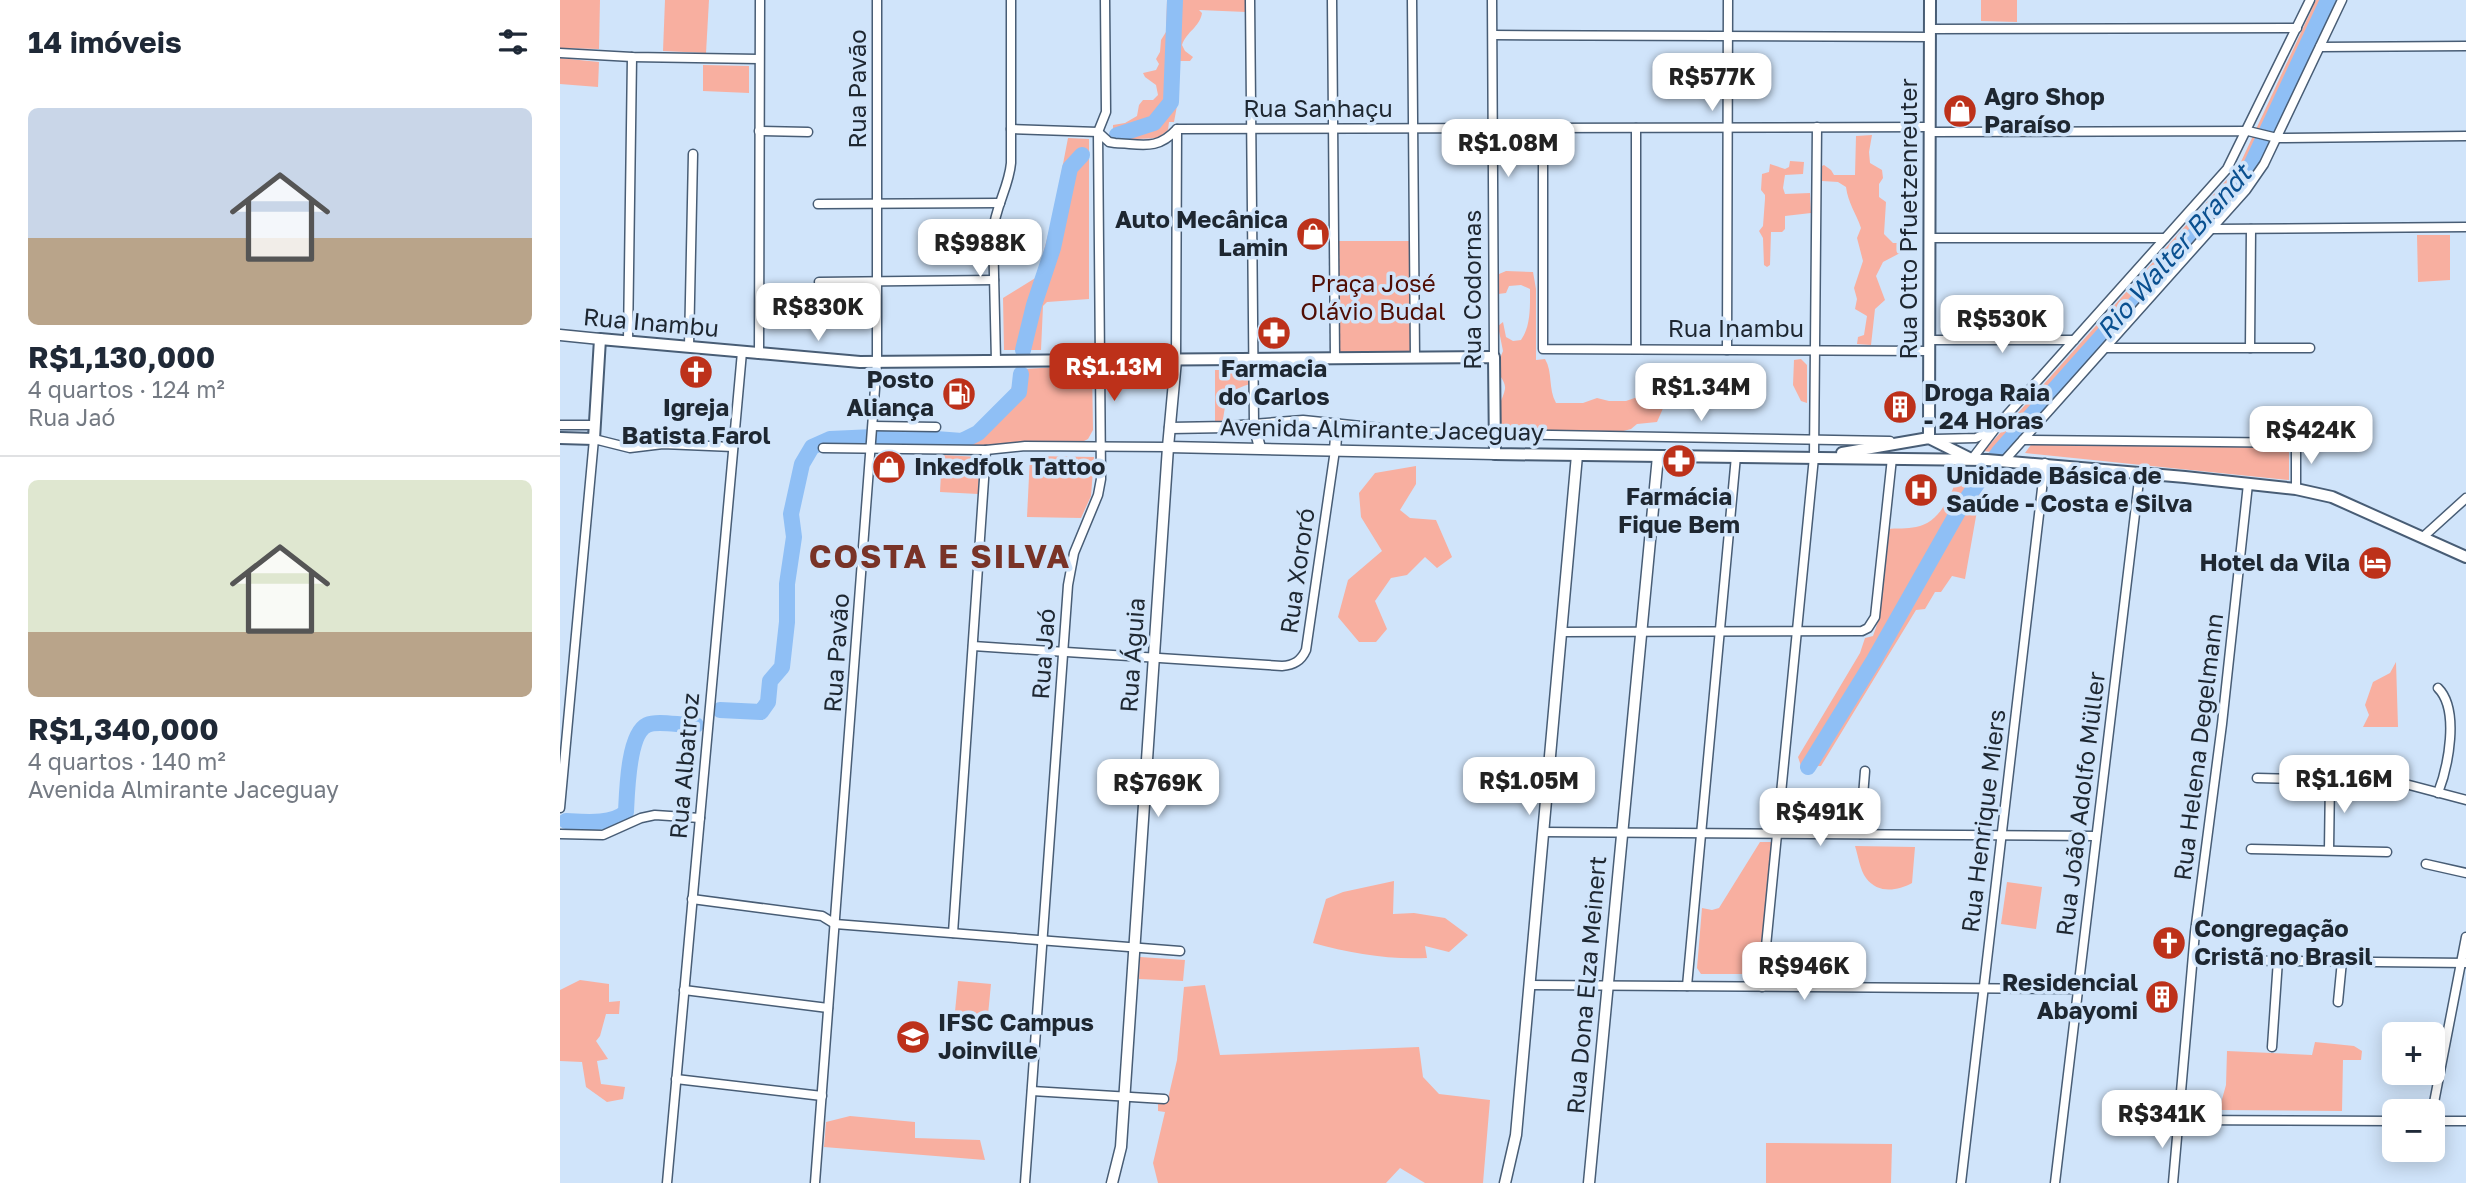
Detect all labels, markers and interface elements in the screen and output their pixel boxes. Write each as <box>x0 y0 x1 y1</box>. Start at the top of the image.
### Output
icon: filters <box>494 23 532 61</box>
text: 14 imóveis <box>28 24 182 60</box>
street label: Rua Pavão <box>842 29 871 149</box>
pin: R$577K <box>1655 54 1769 113</box>
text: R$577K <box>1668 62 1756 90</box>
street label: Rua Otto Pfuetzenreuter <box>1893 78 1922 360</box>
place label: Agro Shop Paraíso <box>1984 81 2105 138</box>
shop icon: Agro Shop Paraíso <box>1941 92 1979 130</box>
street label: Rua Sanhaçu <box>1243 93 1393 122</box>
pin: R$1.08M <box>1443 120 1573 179</box>
text: R$1.08M <box>1458 128 1558 156</box>
icon: home <box>217 154 343 280</box>
water label: Rio Walter Brandt <box>2090 157 2259 345</box>
place label: Auto Mecânica Lamin <box>1115 204 1288 261</box>
street label: Rua Codornas <box>1457 210 1486 370</box>
shop icon: Auto Mecânica Lamin <box>1294 215 1332 253</box>
pin: R$988K <box>923 219 1037 279</box>
text: R$988K <box>934 228 1026 256</box>
park label: Praça José Olávio Budal <box>1300 268 1446 325</box>
pin: R$830K <box>761 284 875 343</box>
text: R$830K <box>772 292 864 320</box>
pin: R$530K <box>1945 296 2059 355</box>
street label: Rua Inambu <box>582 301 720 342</box>
text: R$530K <box>1956 304 2048 332</box>
street label: Rua Inambu <box>1668 313 1804 342</box>
pharmacy icon: Farmacia do Carlos <box>1255 314 1293 352</box>
text: R$1,130,000 <box>28 339 215 375</box>
pin: R$1.13M <box>1049 344 1179 403</box>
text: R$1.13M <box>1066 352 1162 380</box>
church icon: Igreja Batista Farol <box>677 353 715 391</box>
place label: Farmacia do Carlos <box>1218 353 1330 410</box>
place label: Posto Aliança <box>846 364 934 421</box>
pin: R$1.34M <box>1636 364 1766 423</box>
text: R$1.34M <box>1651 372 1751 400</box>
text: 4 quartos · 124 m² <box>28 375 225 403</box>
fuel station icon: Posto Aliança <box>940 375 978 413</box>
place label: Droga Raia - 24 Horas <box>1924 377 2050 434</box>
building icon: Droga Raia - 24 Horas <box>1881 388 1919 426</box>
place label: Igreja Batista Farol <box>621 392 771 449</box>
text: Rua Jaó <box>28 403 115 431</box>
pin: R$424K <box>2254 406 2368 466</box>
street label: Avenida Almirante Jaceguay <box>1220 411 1544 446</box>
text: R$424K <box>2266 415 2356 443</box>
pharmacy icon: Farmácia Fique Bem <box>1660 442 1698 480</box>
shop icon: Inkedfolk Tattoo <box>870 448 908 486</box>
place label: Inkedfolk Tattoo <box>914 451 1105 480</box>
place label: Unidade Básica de Saúde - Costa e Silva <box>1946 460 2193 517</box>
hospital icon: Unidade Básica de Saúde - Costa e Silva <box>1902 471 1940 509</box>
place label: Farmácia Fique Bem <box>1618 481 1740 538</box>
street label: Rua Xororó <box>1273 506 1320 636</box>
icon: home <box>217 526 343 652</box>
district label: COSTA E SILVA <box>809 537 1071 575</box>
hotel icon: Hotel da Vila <box>2356 544 2394 582</box>
place label: Hotel da Vila <box>2199 547 2350 576</box>
street label: Rua Pavão <box>817 592 854 713</box>
street label: Rua Águia <box>1113 597 1150 713</box>
street label: Rua Jaó <box>1025 607 1060 700</box>
street label: Rua Helena Degelmann <box>2167 611 2228 882</box>
street label: Rua João Adolfo Müller <box>2049 670 2110 938</box>
street label: Rua Albatroz <box>663 692 704 840</box>
street label: Rua Henrique Miers <box>1954 707 2011 934</box>
text: R$1,340,000 <box>28 711 219 747</box>
text: 4 quartos · 140 m² <box>28 747 226 775</box>
pin: R$1.16M <box>2279 756 2409 815</box>
pin: R$1.05M <box>1464 758 1594 817</box>
pin: R$769K <box>1101 760 1215 819</box>
text: R$1.16M <box>2295 764 2393 792</box>
text: R$1.05M <box>1479 766 1579 794</box>
text: R$769K <box>1113 768 1203 796</box>
text: Avenida Almirante Jaceguay <box>28 775 339 803</box>
pin: R$491K <box>1763 788 1877 848</box>
text: R$491K <box>1776 797 1864 825</box>
street label: Rua Dona Elza Meinert <box>1560 855 1611 1115</box>
place label: Congregação Cristã no Brasil <box>2194 913 2373 970</box>
church icon: Congregação Cristã no Brasil <box>2150 924 2188 962</box>
pin: R$946K <box>1747 942 1861 1002</box>
text: R$946K <box>1758 951 1850 979</box>
place label: Residencial Abayomi <box>2002 967 2138 1024</box>
building icon: Residencial Abayomi <box>2143 978 2181 1016</box>
place label: IFSC Campus Joinville <box>938 1007 1094 1064</box>
school or university icon: IFSC Campus Joinville <box>894 1018 932 1056</box>
map controls <box>2382 1022 2445 1162</box>
button: + <box>2382 1022 2445 1085</box>
pin: R$341K <box>2105 1090 2219 1150</box>
text: R$341K <box>2118 1099 2206 1127</box>
button: − <box>2382 1099 2445 1162</box>

